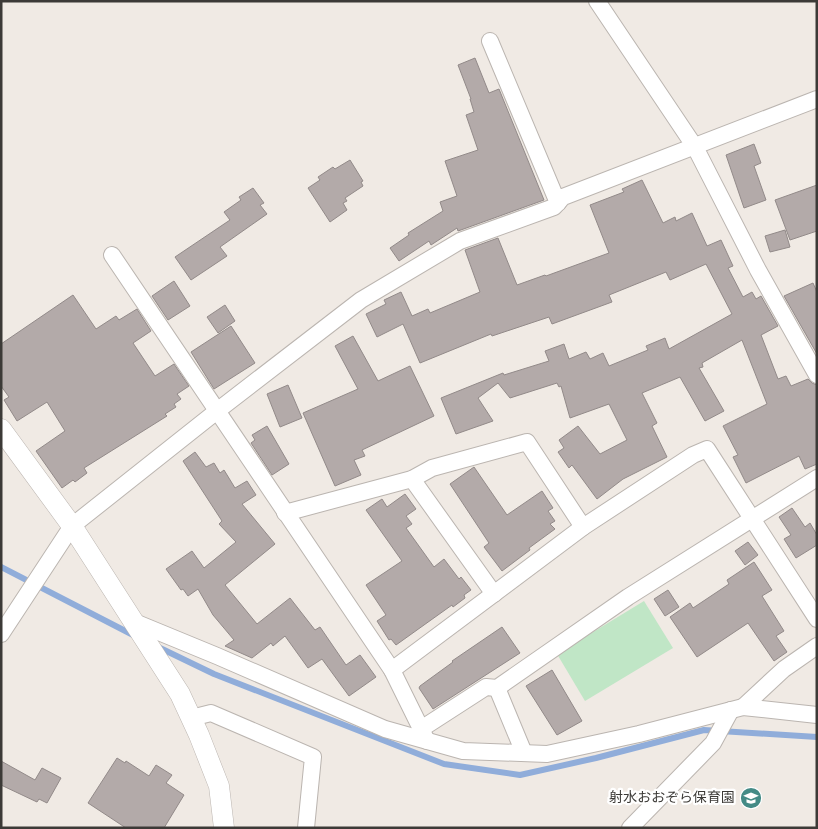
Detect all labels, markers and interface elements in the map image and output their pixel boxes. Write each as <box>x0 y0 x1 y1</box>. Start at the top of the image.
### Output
school or university icon: 射水おおぞら保育園 <box>739 786 763 810</box>
place label: 射水おおぞら保育園 <box>609 788 735 808</box>

